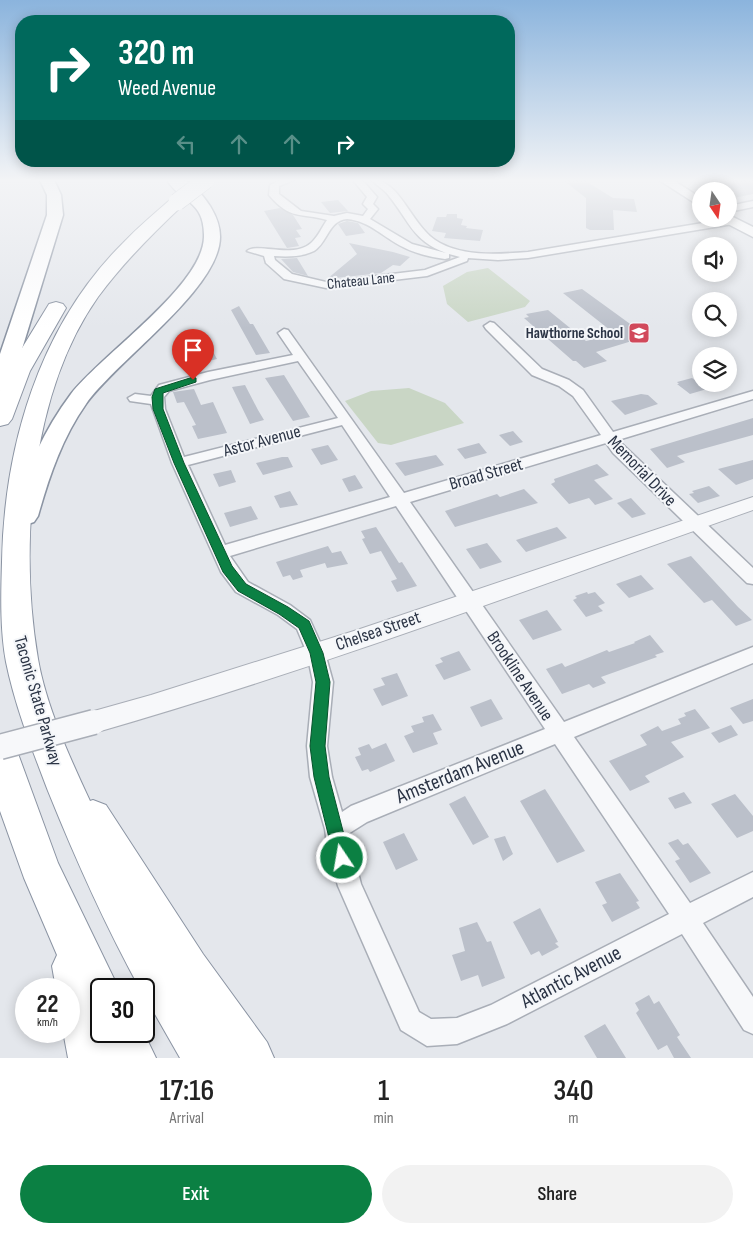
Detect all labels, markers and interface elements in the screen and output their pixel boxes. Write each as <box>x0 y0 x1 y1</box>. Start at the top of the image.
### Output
text: 320 m <box>118 32 194 75</box>
icon: right <box>35 35 100 100</box>
text: Weed Avenue <box>118 75 216 102</box>
icon: left <box>172 130 200 158</box>
icon: ahead <box>225 130 253 158</box>
icon: ahead <box>278 130 306 158</box>
icon: right <box>331 130 359 158</box>
north arrow <box>692 182 738 228</box>
map controls <box>692 182 737 392</box>
button: sound <box>692 237 737 282</box>
street label: Chateau Lane <box>326 268 396 294</box>
button: search <box>692 292 737 337</box>
school or university icon: Hawthorne School <box>627 321 651 345</box>
place label: Hawthorne School <box>526 324 623 343</box>
pin <box>172 329 214 380</box>
icon: arrive <box>179 336 207 364</box>
button: layers <box>692 347 737 392</box>
street label: Astor Avenue <box>220 421 303 462</box>
street label: Memorial Drive <box>603 431 681 511</box>
street label: Broad Street <box>447 453 526 495</box>
street label: Chelsea Street <box>333 607 424 655</box>
street label: Brookline Avenue <box>482 627 558 725</box>
street label: Taconic State Parkway <box>9 634 67 768</box>
street label: Amsterdam Avenue <box>391 735 528 809</box>
position arrow <box>315 831 367 883</box>
street label: Atlantic Avenue <box>516 940 625 1014</box>
speed limit sign: 30 <box>90 978 155 1043</box>
text: 22 <box>37 989 58 1020</box>
text: km/h <box>37 1015 58 1030</box>
text: 17:16 <box>159 1073 214 1109</box>
text: 1 <box>378 1073 389 1109</box>
text: 340 <box>553 1073 594 1109</box>
text: Arrival <box>170 1109 204 1128</box>
text: min <box>374 1109 394 1128</box>
text: m <box>568 1109 578 1128</box>
button: Exit <box>20 1165 372 1223</box>
button: Share <box>382 1165 733 1223</box>

